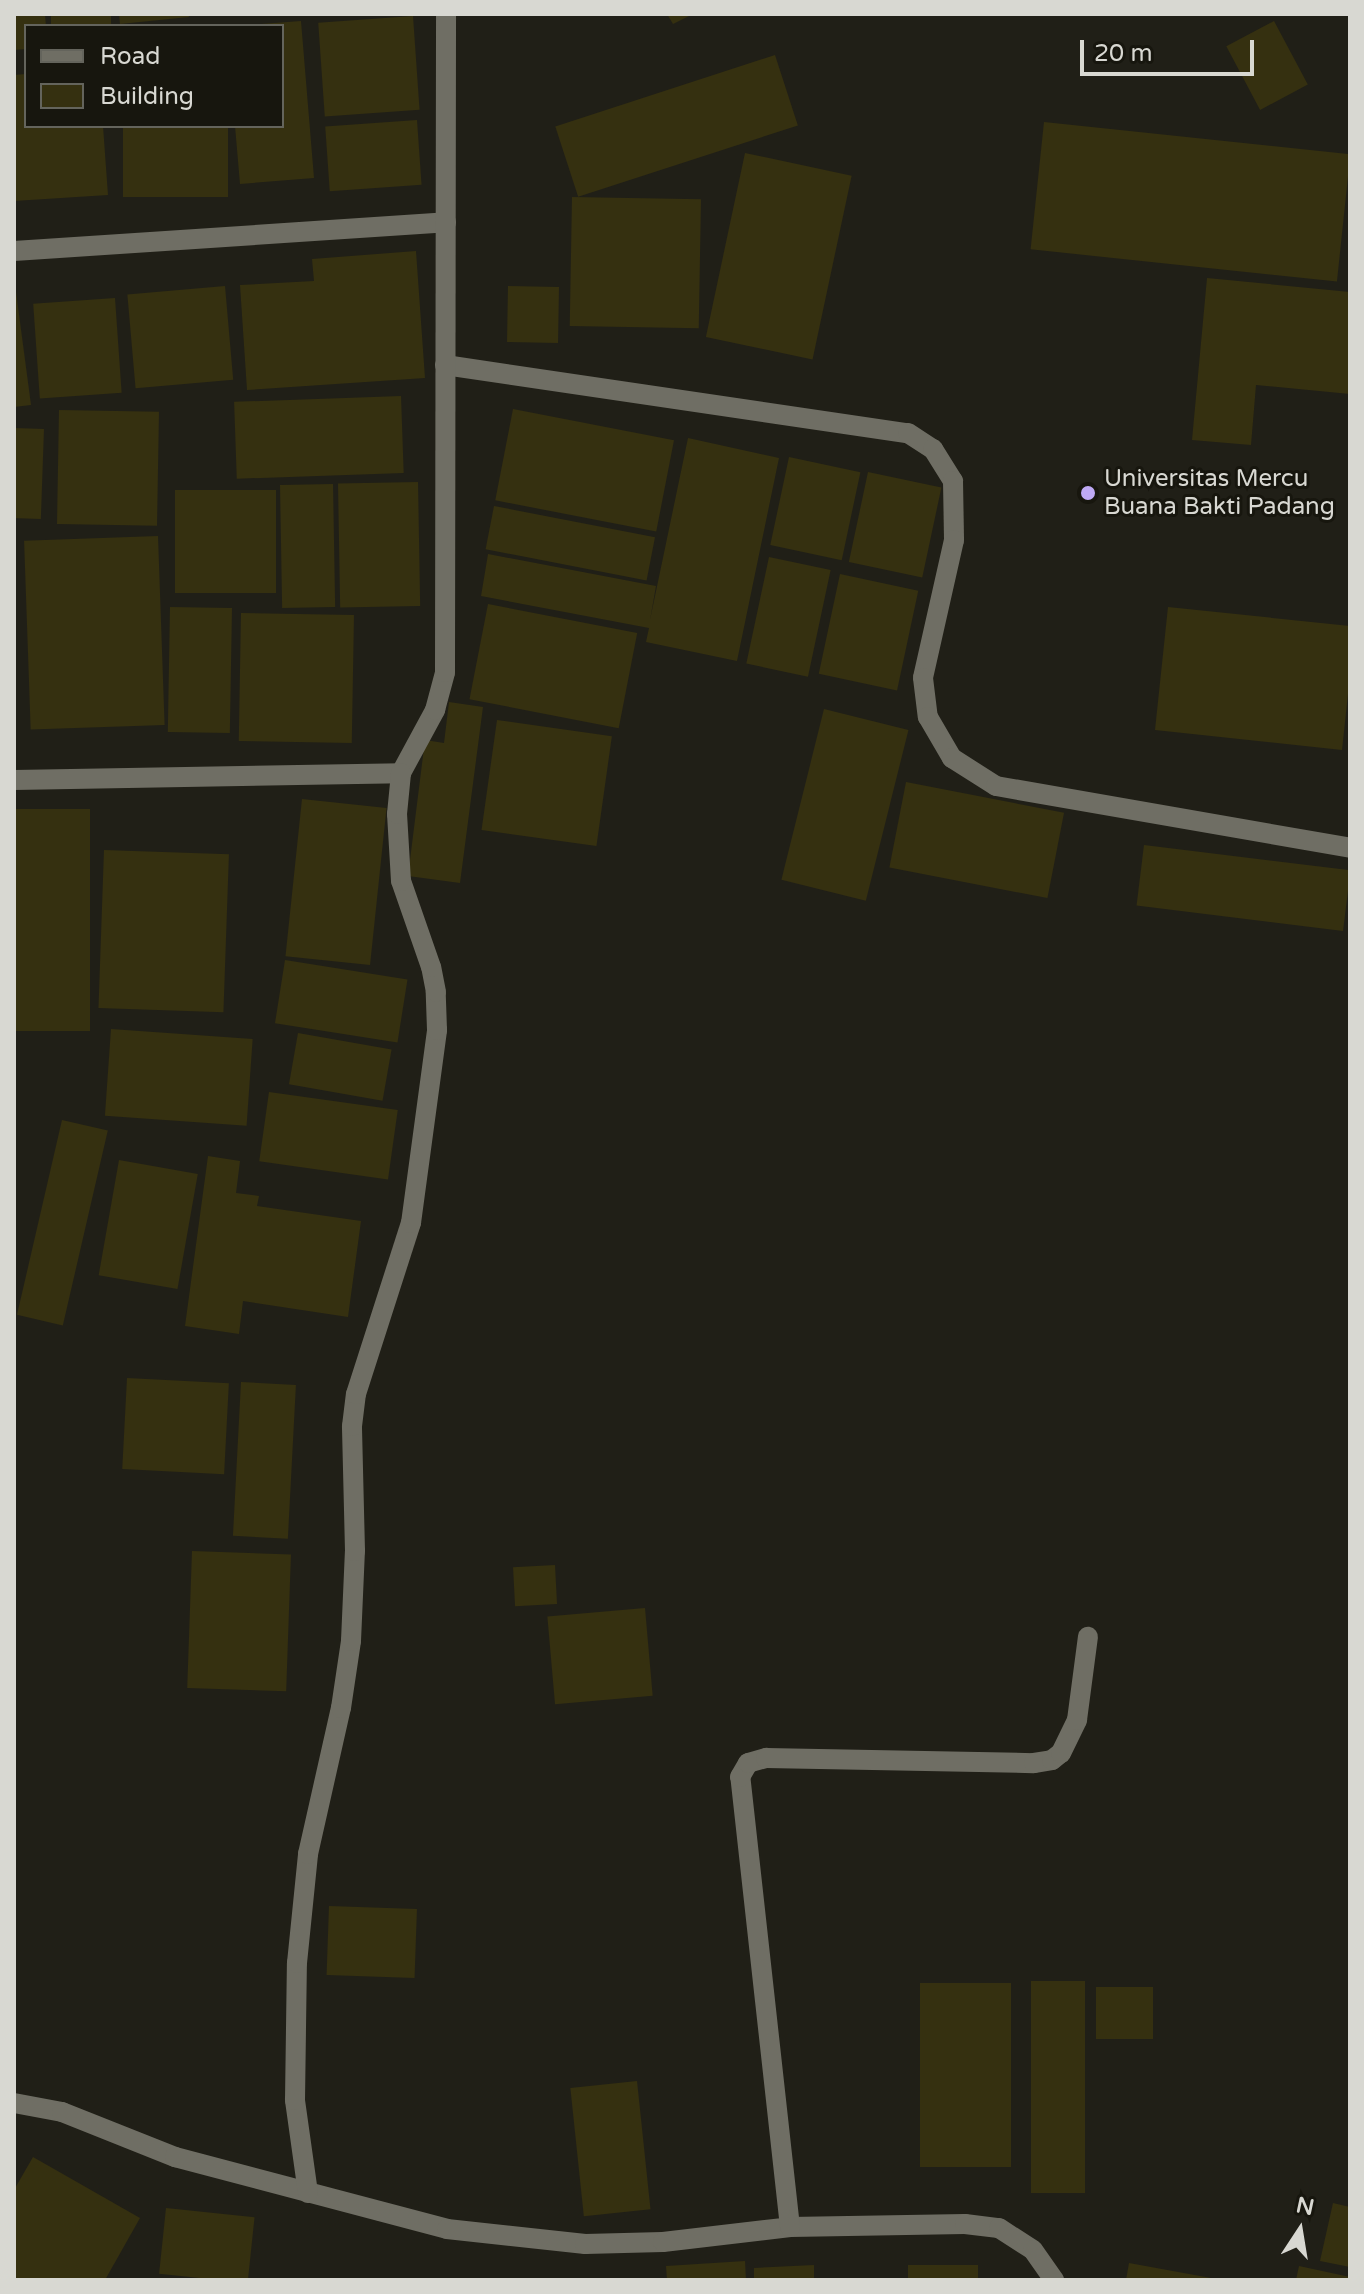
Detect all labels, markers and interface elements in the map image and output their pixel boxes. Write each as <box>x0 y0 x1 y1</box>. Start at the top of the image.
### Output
legend <box>24 24 284 128</box>
scale bar <box>1084 24 1258 74</box>
text: 20 m <box>1094 39 1152 68</box>
text: Road <box>100 42 160 71</box>
text: Building <box>100 82 194 111</box>
place label: Universitas Mercu Buana Bakti Padang <box>1104 465 1335 521</box>
marker: Universitas Mercu Buana Bakti Padang <box>1079 484 1097 502</box>
north arrow <box>1260 2190 1340 2270</box>
text: N <box>1294 2192 1316 2221</box>

